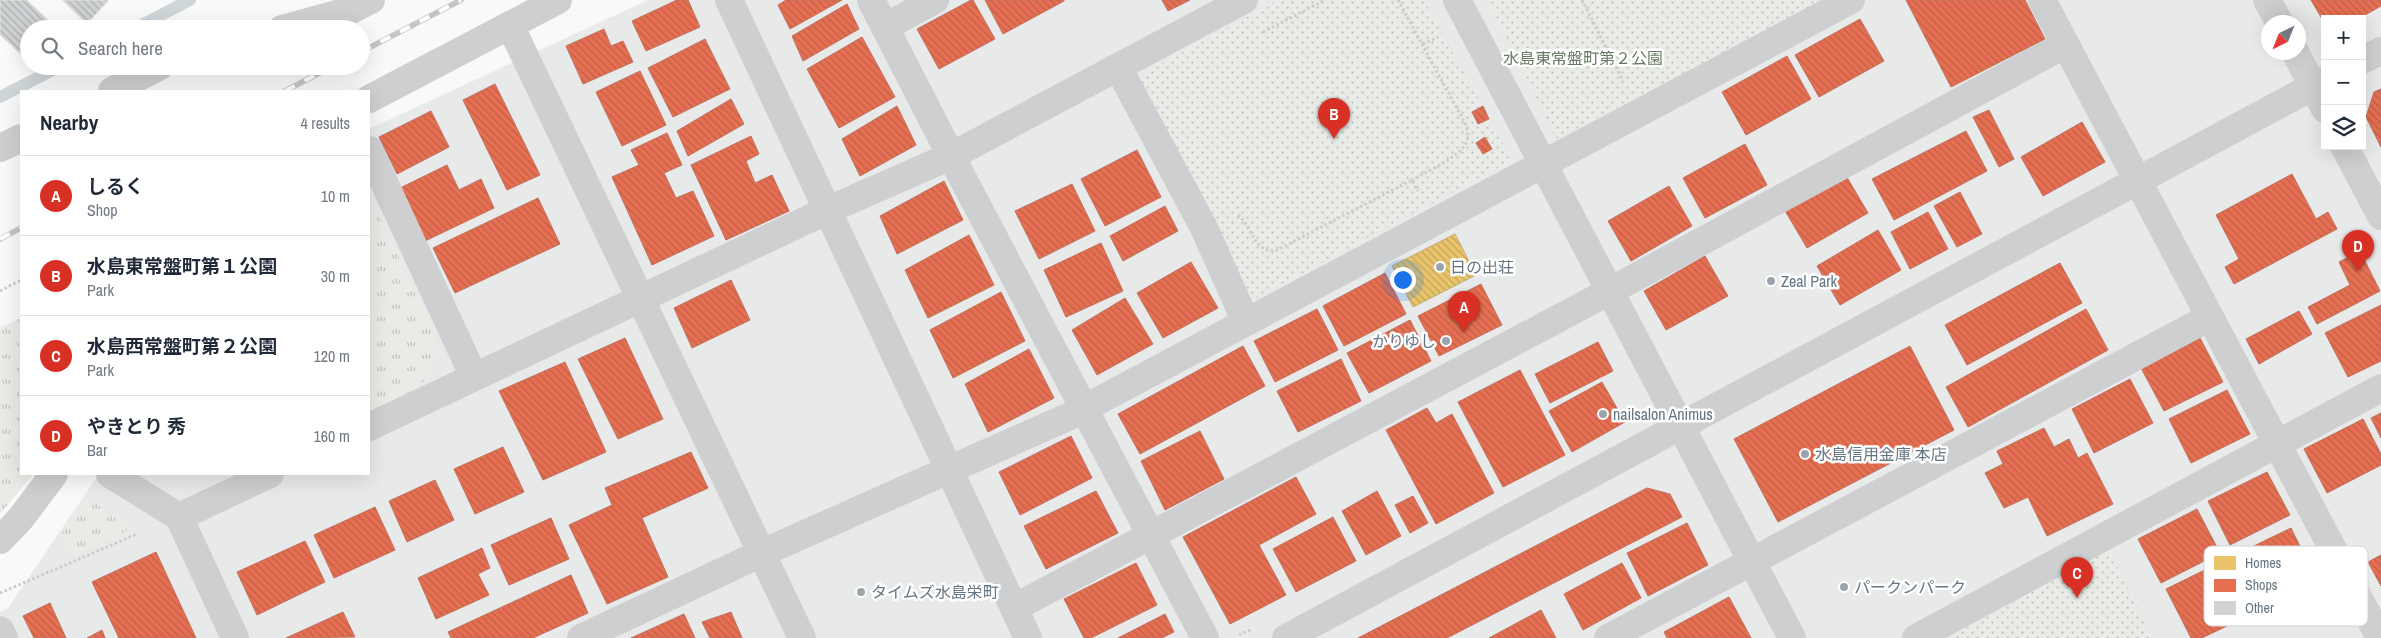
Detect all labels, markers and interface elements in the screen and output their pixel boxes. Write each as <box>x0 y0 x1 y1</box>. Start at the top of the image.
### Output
north arrow <box>2261 15 2306 60</box>
map controls <box>2321 15 2366 150</box>
button: + <box>2321 15 2366 60</box>
search box <box>20 20 370 75</box>
icon: search <box>38 34 66 62</box>
text: Search here <box>78 35 163 61</box>
park label: 水島東常盤町第２公園 <box>1503 47 1663 69</box>
button: − <box>2321 60 2366 105</box>
pin: B <box>1318 98 1350 139</box>
button: layers <box>2321 105 2366 150</box>
text: Nearby <box>40 108 98 137</box>
text: 4 results <box>300 112 350 134</box>
text: しるく <box>87 173 144 199</box>
text: A <box>51 185 61 207</box>
text: 10 m <box>321 185 350 207</box>
text: Shop <box>87 199 118 221</box>
pin: D <box>2342 230 2374 271</box>
text: 水島東常盤町第１公園 <box>87 253 277 279</box>
place label: 日の出荘 <box>1450 256 1514 278</box>
marker: 日の出荘 <box>1434 261 1446 273</box>
text: B <box>51 265 61 287</box>
text: 30 m <box>321 265 350 287</box>
your location <box>1390 267 1416 293</box>
place label: Zeal Park <box>1781 270 1838 292</box>
marker: Zeal Park <box>1765 275 1777 287</box>
text: Park <box>87 279 114 301</box>
pin: A <box>1448 291 1480 332</box>
place label: かりゆし <box>1372 330 1436 352</box>
text: 水島西常盤町第２公園 <box>87 333 277 359</box>
marker: かりゆし <box>1440 335 1452 347</box>
text: C <box>51 345 61 367</box>
text: 120 m <box>314 345 350 367</box>
text: Park <box>87 359 114 381</box>
place label: nailsalon Animus <box>1613 403 1713 425</box>
marker: nailsalon Animus <box>1597 408 1609 420</box>
text: やきとり 秀 <box>87 413 186 439</box>
text: D <box>51 425 61 447</box>
text: 160 m <box>314 425 350 447</box>
text: Bar <box>87 439 107 461</box>
place label: 水島信用金庫 本店 <box>1815 443 1947 465</box>
marker: 水島信用金庫 本店 <box>1799 448 1811 460</box>
legend <box>2204 546 2368 626</box>
text: Homes <box>2245 554 2282 572</box>
pin: C <box>2061 557 2093 598</box>
place label: パークンパーク <box>1854 576 1966 598</box>
text: Shops <box>2245 576 2278 594</box>
place label: タイムズ水島栄町 <box>871 581 999 603</box>
marker: パークンパーク <box>1838 581 1850 593</box>
marker: タイムズ水島栄町 <box>855 586 867 598</box>
text: Other <box>2245 599 2274 617</box>

